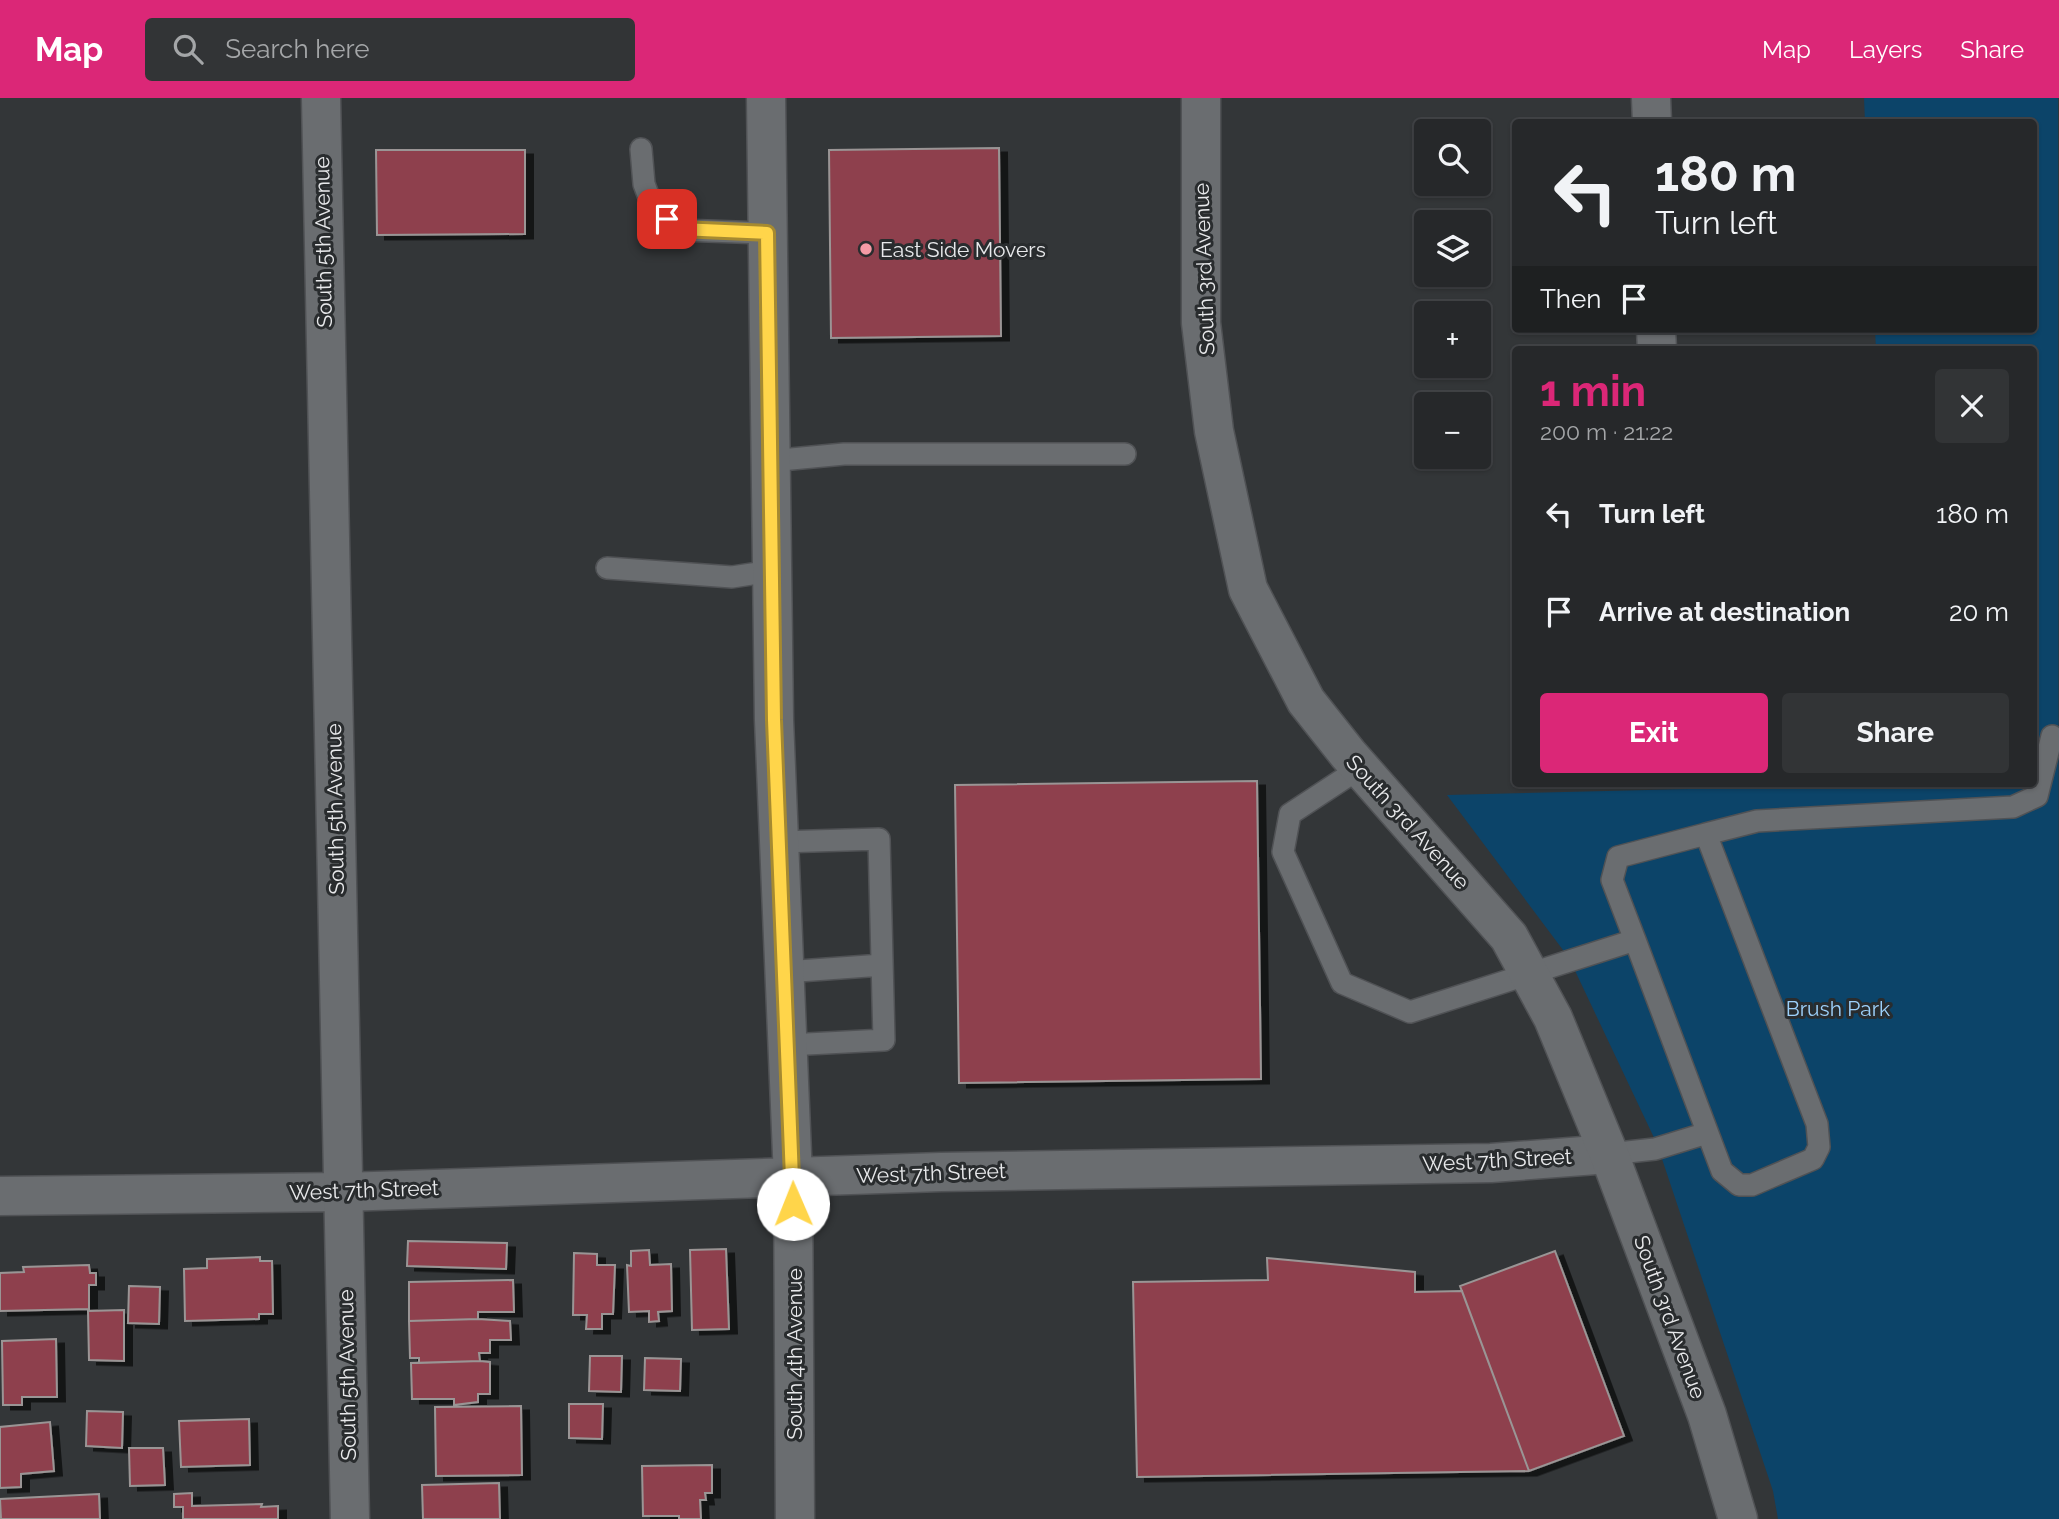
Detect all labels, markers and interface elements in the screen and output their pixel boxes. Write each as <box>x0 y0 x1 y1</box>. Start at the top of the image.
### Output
search box <box>145 18 635 81</box>
text: Map <box>35 30 103 69</box>
icon: search <box>169 30 207 68</box>
text: Search here <box>225 34 370 64</box>
text: Map <box>1762 35 1811 64</box>
text: Layers <box>1849 35 1922 64</box>
text: Share <box>1960 35 2024 64</box>
map controls <box>1414 119 1491 469</box>
button: search <box>1414 119 1491 196</box>
text: 180 m <box>1655 145 1796 202</box>
icon: left <box>1540 147 1631 238</box>
street label: South 5th Avenue <box>309 156 337 328</box>
street label: South 3rd Avenue <box>1189 183 1219 355</box>
pin <box>637 189 697 249</box>
icon: arrive <box>648 200 686 238</box>
text: Turn left <box>1655 204 1777 241</box>
button: layers <box>1414 210 1491 287</box>
place label: East Side Movers <box>880 237 1046 262</box>
marker: East Side Movers <box>858 241 874 257</box>
icon: arrive <box>1615 280 1653 318</box>
text: Then <box>1540 284 1601 314</box>
button: + <box>1414 301 1491 378</box>
text: 1 min <box>1540 367 1646 416</box>
button: close <box>1935 369 2009 443</box>
button: − <box>1414 392 1491 469</box>
text: 200 m · 21:22 <box>1540 418 1673 445</box>
icon: left <box>1540 495 1578 533</box>
text: Turn left <box>1599 499 1705 529</box>
text: 180 m <box>1936 499 2009 529</box>
icon: arrive <box>1540 593 1578 631</box>
text: Arrive at destination <box>1599 597 1850 627</box>
text: 20 m <box>1949 597 2009 627</box>
button: Exit <box>1540 693 1768 773</box>
button: Share <box>1782 693 2009 773</box>
street label: South 5th Avenue <box>321 723 349 895</box>
street label: South 3rd Avenue <box>1341 750 1475 894</box>
park label: Brush Park <box>1786 996 1890 1021</box>
street label: West 7th Street <box>1422 1144 1572 1176</box>
street label: West 7th Street <box>856 1158 1006 1188</box>
position arrow <box>756 1167 830 1241</box>
street label: West 7th Street <box>289 1175 439 1205</box>
street label: South 3rd Avenue <box>1629 1232 1711 1402</box>
street label: South 4th Avenue <box>782 1268 807 1440</box>
street label: South 5th Avenue <box>333 1289 361 1461</box>

